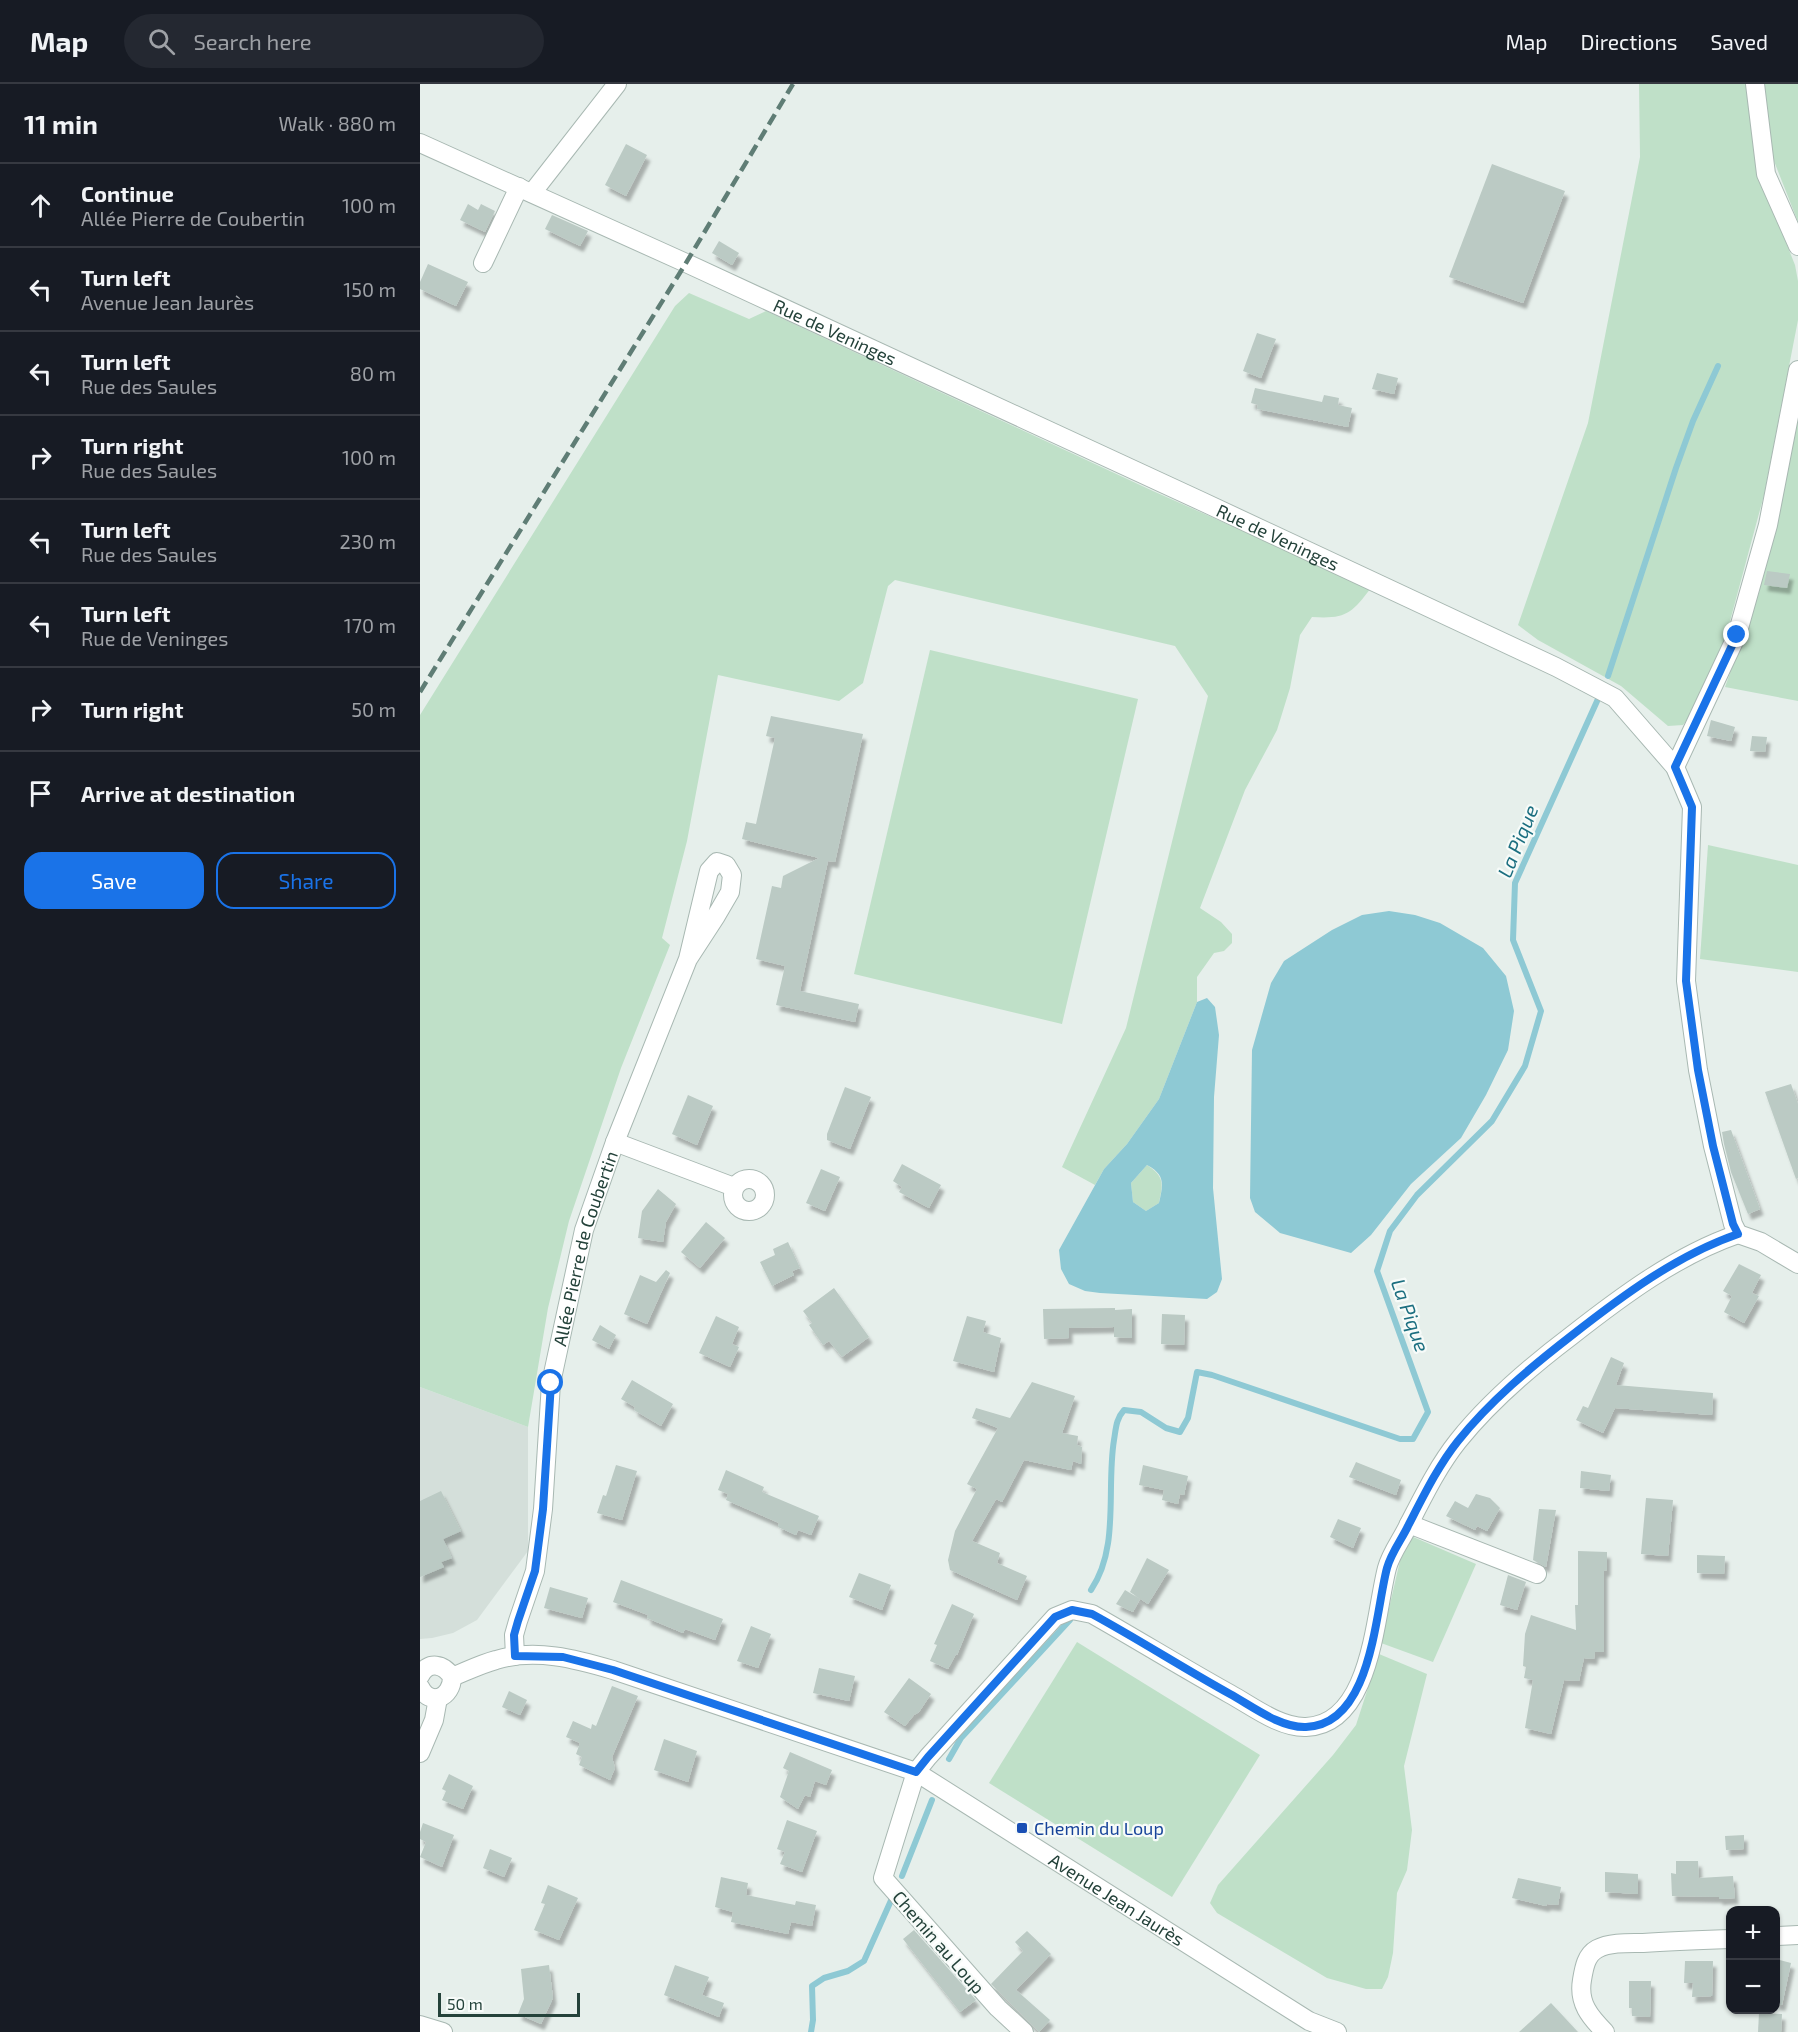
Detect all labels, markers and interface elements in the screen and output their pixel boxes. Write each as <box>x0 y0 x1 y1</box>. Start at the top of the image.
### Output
search box <box>124 14 544 68</box>
text: Map <box>30 24 88 58</box>
icon: search <box>145 25 178 58</box>
text: Search here <box>193 28 312 54</box>
text: Map <box>1505 29 1548 54</box>
text: Directions <box>1581 29 1677 54</box>
text: Saved <box>1710 29 1768 54</box>
text: 11 min <box>24 108 98 139</box>
text: Walk · 880 m <box>278 111 396 135</box>
text: Continue <box>81 180 174 206</box>
icon: ahead <box>24 189 57 222</box>
text: 100 m <box>342 193 396 217</box>
text: Allée Pierre de Coubertin <box>81 206 305 230</box>
text: Turn left <box>81 264 170 290</box>
icon: left <box>24 273 57 306</box>
text: 150 m <box>343 277 396 301</box>
text: Avenue Jean Jaurès <box>81 290 254 314</box>
street label: Rue de Veninges <box>770 294 900 370</box>
text: Turn left <box>81 348 170 374</box>
icon: left <box>24 357 57 390</box>
text: 80 m <box>350 361 396 385</box>
text: Rue des Saules <box>81 374 217 398</box>
text: Turn right <box>81 432 183 458</box>
icon: right <box>24 441 57 474</box>
text: 100 m <box>342 445 396 469</box>
text: Rue des Saules <box>81 458 217 482</box>
street label: Rue de Veninges <box>1213 499 1343 575</box>
text: Turn left <box>81 516 170 542</box>
icon: left <box>24 525 57 558</box>
text: 230 m <box>340 529 396 553</box>
text: Rue des Saules <box>81 542 217 566</box>
text: Turn left <box>81 600 170 626</box>
icon: left <box>24 609 57 642</box>
text: 170 m <box>344 613 396 637</box>
route end <box>1723 621 1749 647</box>
text: Rue de Veninges <box>81 626 228 650</box>
icon: right <box>24 693 57 726</box>
text: Turn right <box>81 696 183 722</box>
text: 50 m <box>351 697 396 721</box>
icon: arrive <box>24 777 57 810</box>
text: Arrive at destination <box>81 780 295 806</box>
water label: La Pique <box>1492 801 1542 881</box>
button: Save <box>24 852 204 909</box>
button: Share <box>216 852 396 909</box>
street label: Allée Pierre de Coubertin <box>548 1148 622 1348</box>
water label: La Pique <box>1387 1275 1435 1355</box>
route start <box>537 1369 563 1395</box>
place label: Chemin du Loup <box>1034 1817 1164 1839</box>
marker: Chemin du Loup <box>1015 1821 1029 1835</box>
street label: Avenue Jean Jaurès <box>1045 1848 1189 1950</box>
street label: Chemin au Loup <box>888 1886 990 1998</box>
map controls <box>1726 1906 1780 2014</box>
button: + <box>1726 1906 1780 1960</box>
button: − <box>1726 1960 1780 2014</box>
scale bar <box>438 1990 580 2018</box>
text: 50 m <box>447 1994 483 2013</box>

